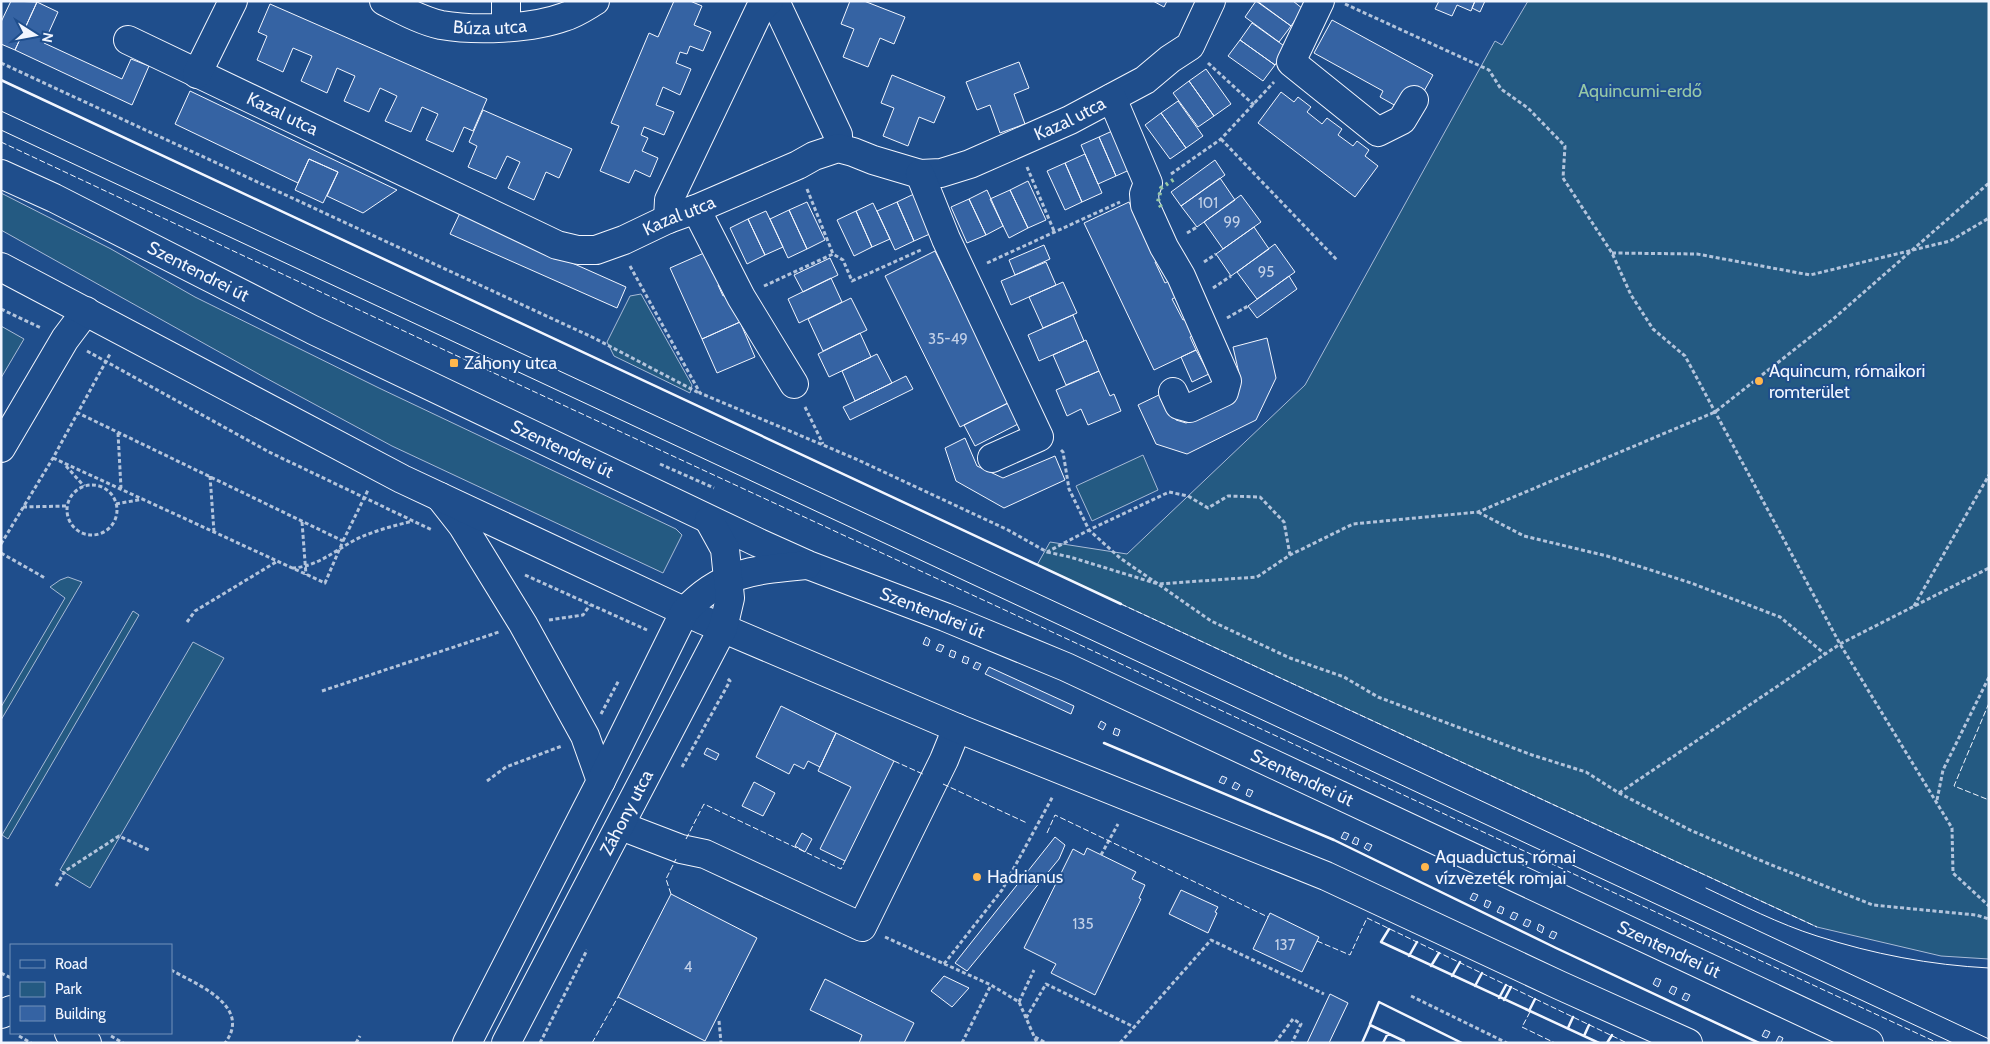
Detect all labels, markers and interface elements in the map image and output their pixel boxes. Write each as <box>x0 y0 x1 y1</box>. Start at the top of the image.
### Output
north arrow <box>10 10 60 60</box>
street label: Búza utca <box>452 15 528 39</box>
text: N <box>38 31 58 44</box>
park label: Aquincumi-erdő <box>1578 80 1702 102</box>
street label: Kazal utca <box>243 87 322 140</box>
street label: Kazal utca <box>1031 92 1109 145</box>
street label: Kazal utca <box>639 191 719 240</box>
house number: 101 <box>1198 194 1218 212</box>
house number: 99 <box>1223 213 1241 231</box>
street label: Szentendrei út <box>144 236 253 307</box>
house number: 95 <box>1258 263 1274 281</box>
house number: 35-49 <box>928 330 968 348</box>
place label: Záhony utca <box>464 352 558 374</box>
marker: Záhony utca <box>448 357 460 369</box>
place label: Aquincum, rómaikori romterület <box>1769 360 1925 403</box>
marker: Aquincum, rómaikori romterület <box>1753 375 1765 387</box>
street label: Szentendrei út <box>507 415 617 483</box>
street label: Szentendrei út <box>877 582 988 643</box>
street label: Szentendrei út <box>1247 744 1357 811</box>
street label: Záhony utca <box>595 766 658 859</box>
place label: Aquaductus, római vízvezeték romjai <box>1435 846 1576 889</box>
marker: Aquaductus, római vízvezeték romjai <box>1419 861 1431 873</box>
place label: Hadrianus <box>987 866 1063 888</box>
marker: Hadrianus <box>971 871 983 883</box>
house number: 135 <box>1072 915 1094 933</box>
street label: Szentendrei út <box>1614 916 1724 983</box>
house number: 137 <box>1275 936 1296 954</box>
legend <box>10 944 172 1034</box>
text: Road <box>55 955 88 973</box>
house number: 4 <box>684 958 693 976</box>
text: Park <box>55 980 82 998</box>
text: Building <box>55 1005 106 1023</box>

